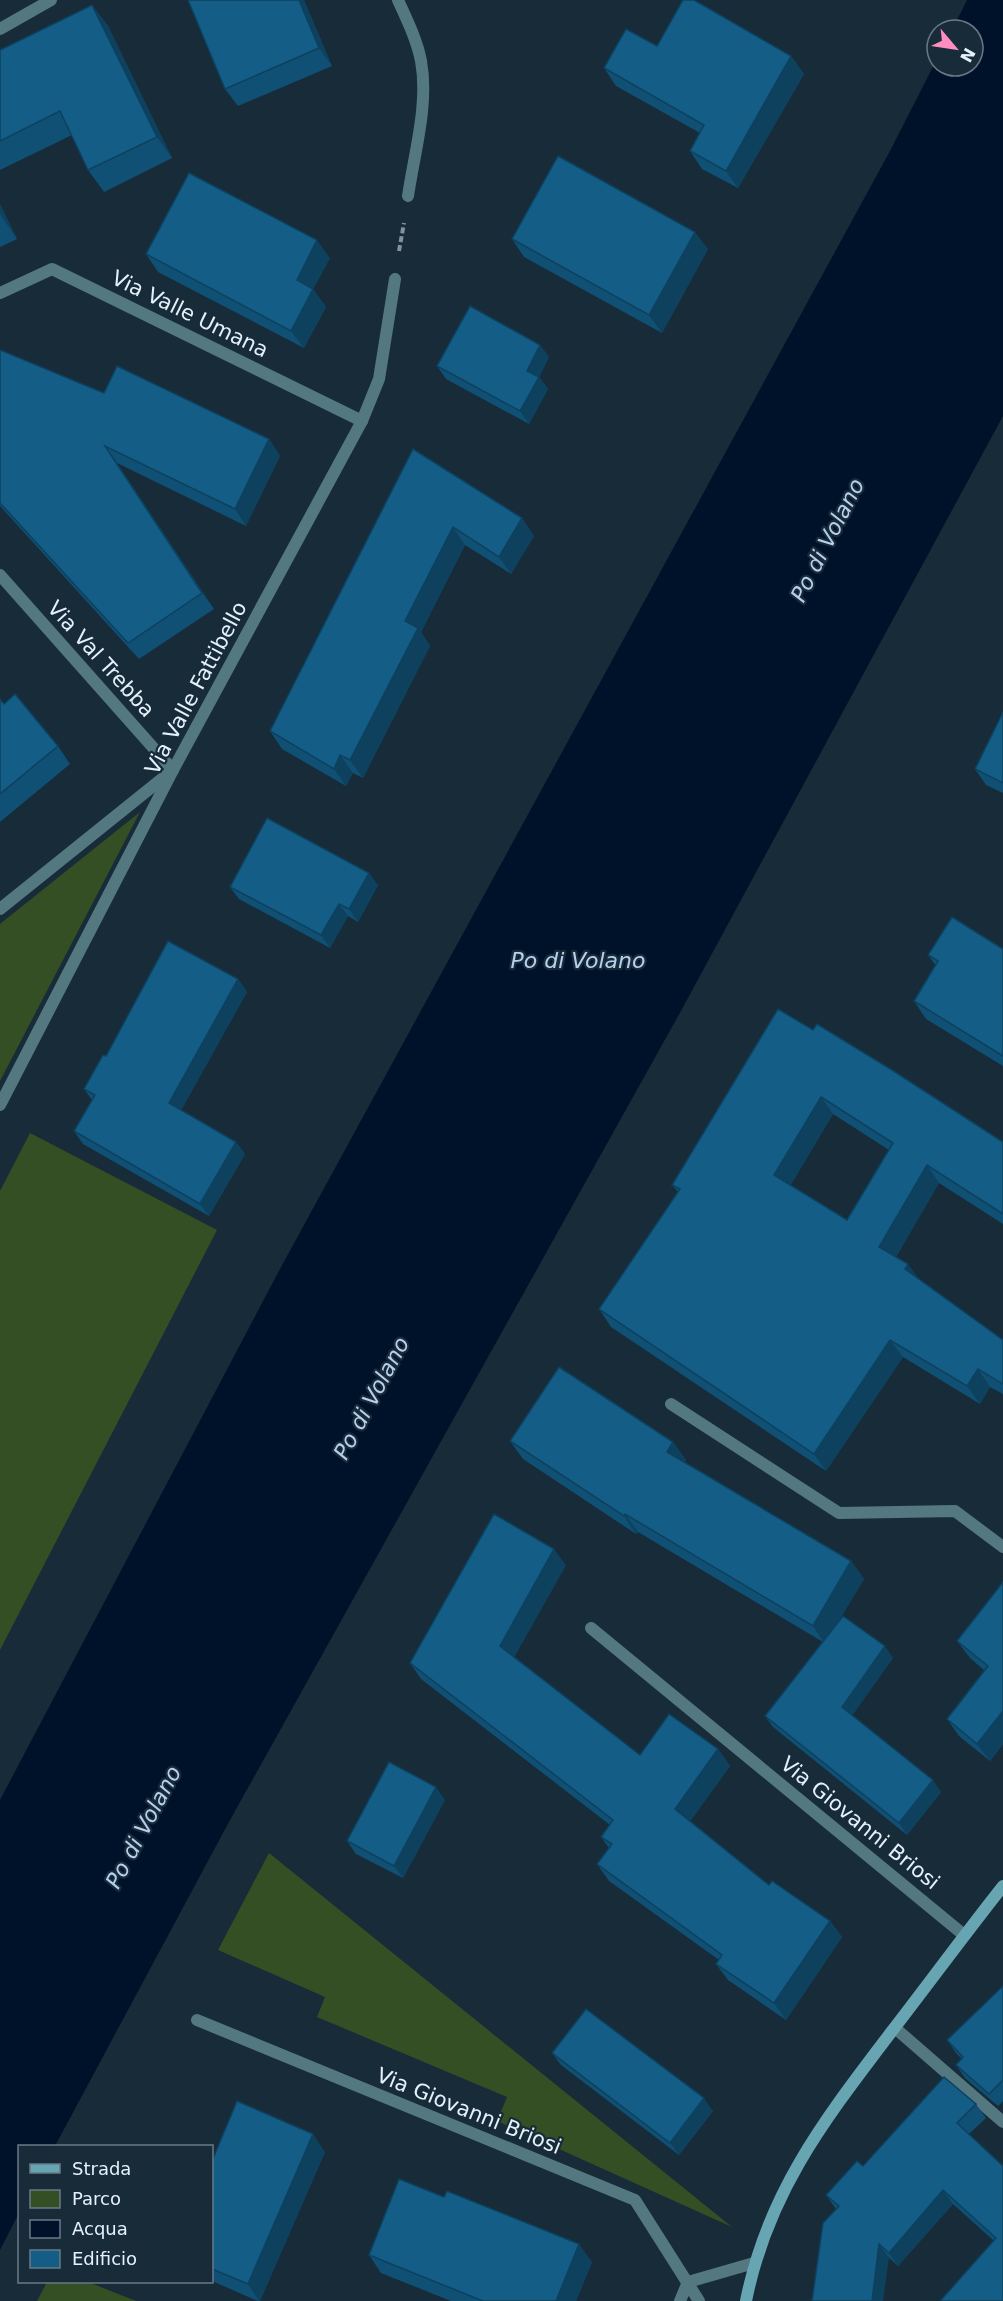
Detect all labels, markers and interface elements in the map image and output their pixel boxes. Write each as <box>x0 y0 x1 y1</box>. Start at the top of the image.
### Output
north arrow <box>925 18 985 78</box>
text: N <box>956 45 979 65</box>
street label: Via Valle Umana <box>108 266 272 362</box>
water label: Po di Volano <box>786 474 869 606</box>
street label: Via Val Trebba <box>43 596 159 722</box>
street label: Via Valle Fattibello <box>140 597 252 779</box>
water label: Po di Volano <box>510 948 646 973</box>
water label: Po di Volano <box>329 1333 414 1464</box>
street label: Via Giovanni Briosi <box>776 1752 944 1894</box>
water label: Po di Volano <box>101 1762 186 1893</box>
street label: Via Giovanni Briosi <box>373 2063 565 2159</box>
legend <box>18 2145 213 2283</box>
text: Strada <box>72 2158 131 2179</box>
text: Parco <box>72 2188 121 2209</box>
text: Acqua <box>72 2218 128 2239</box>
text: Edificio <box>72 2248 137 2269</box>

